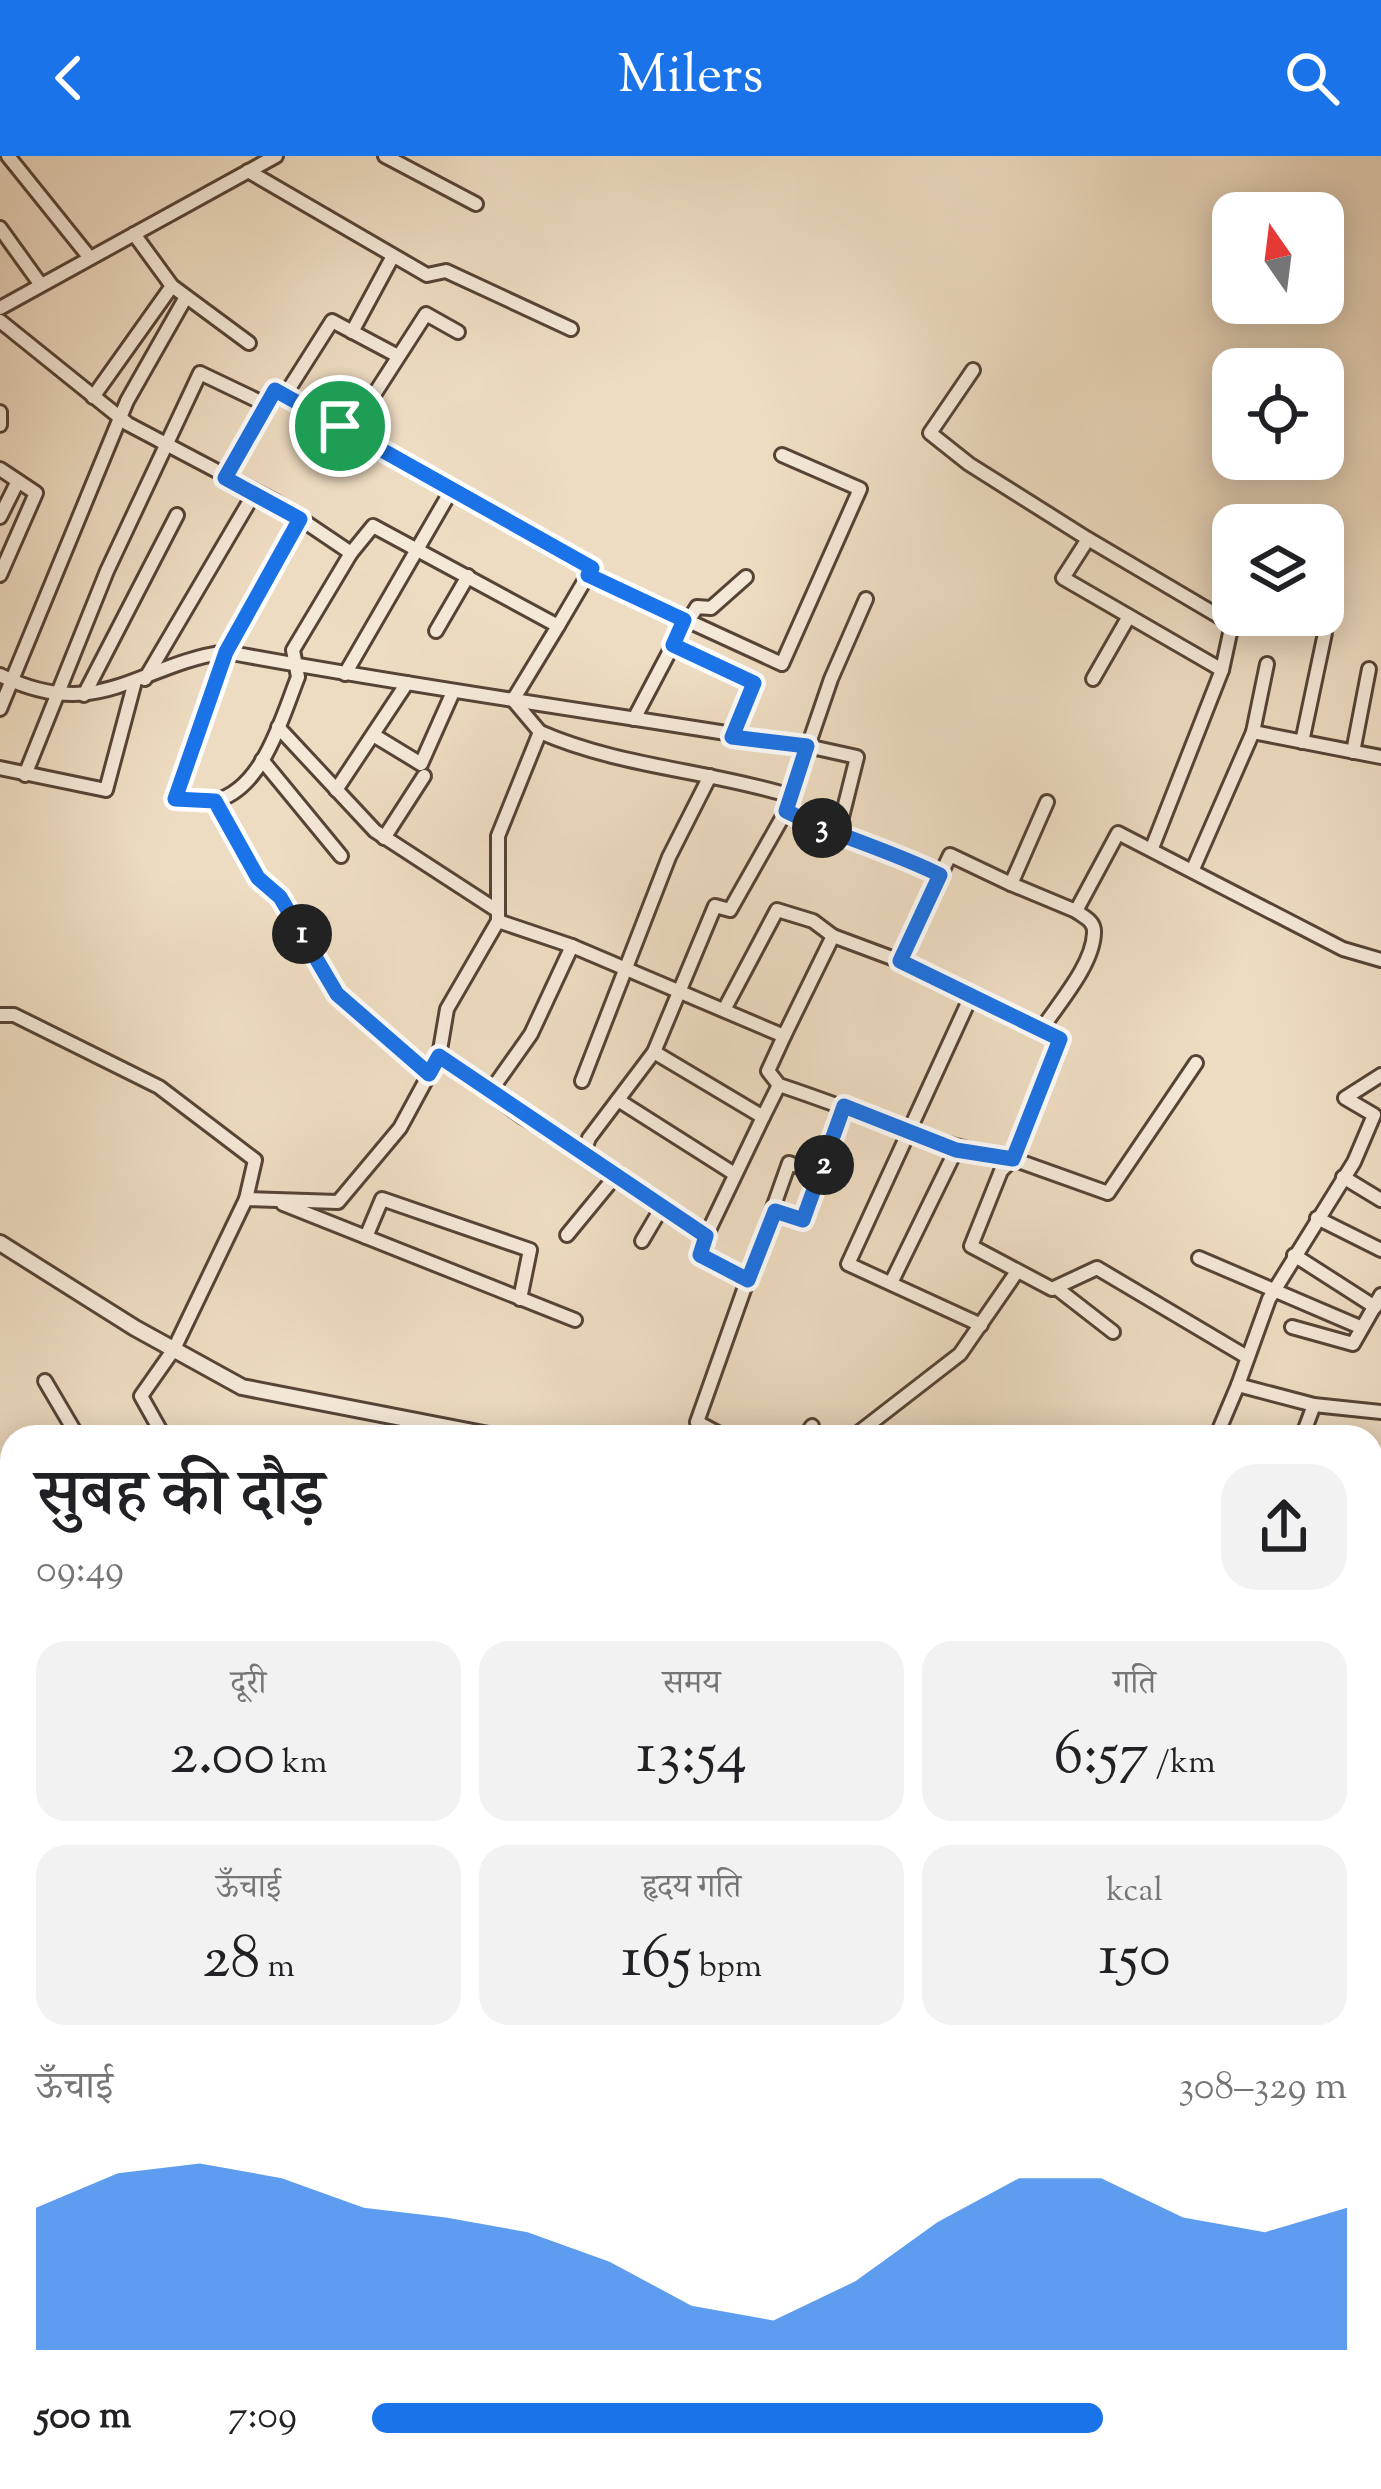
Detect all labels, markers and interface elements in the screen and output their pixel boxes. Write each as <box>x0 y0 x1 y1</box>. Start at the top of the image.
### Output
text: Milers <box>617 39 764 117</box>
icon: back <box>36 45 102 111</box>
icon: search <box>1279 45 1345 111</box>
north arrow <box>1212 192 1344 324</box>
map controls <box>1212 192 1344 636</box>
button: locate <box>1212 348 1344 480</box>
pin <box>289 375 391 477</box>
icon: arrive <box>307 393 373 459</box>
button: layers <box>1212 504 1344 636</box>
pin: 3 <box>792 798 852 858</box>
text: 3 <box>815 804 829 852</box>
pin: 1 <box>272 904 332 964</box>
text: 1 <box>296 910 308 958</box>
pin: 2 <box>794 1135 854 1195</box>
text: 2 <box>816 1141 832 1189</box>
text: सुबह की दौड़ <box>36 1451 324 1546</box>
button: share <box>1221 1464 1347 1590</box>
text: 09:49 <box>36 1544 124 1600</box>
text: दूरी <box>231 1661 266 1709</box>
text: समय <box>662 1661 721 1709</box>
text: गति <box>1113 1661 1156 1709</box>
text: 2.00 <box>170 1714 275 1801</box>
text: 13:54 <box>636 1714 747 1801</box>
text: 6:57 <box>1053 1714 1149 1801</box>
text: km <box>275 1740 327 1788</box>
text: /km <box>1149 1740 1216 1788</box>
text: ऊँचाई <box>216 1865 281 1913</box>
text: हृदय गति <box>642 1865 741 1913</box>
text: kcal <box>1106 1868 1163 1916</box>
text: 150 <box>1098 1916 1171 2003</box>
text: 28 <box>202 1918 260 2005</box>
text: 165 <box>621 1918 692 2005</box>
text: m <box>260 1944 295 1992</box>
text: bpm <box>692 1944 762 1992</box>
text: ऊँचाई <box>36 2061 113 2117</box>
text: 308–329 m <box>1178 2061 1347 2117</box>
text: 500 m <box>36 2390 131 2446</box>
text: 7:09 <box>228 2390 297 2446</box>

